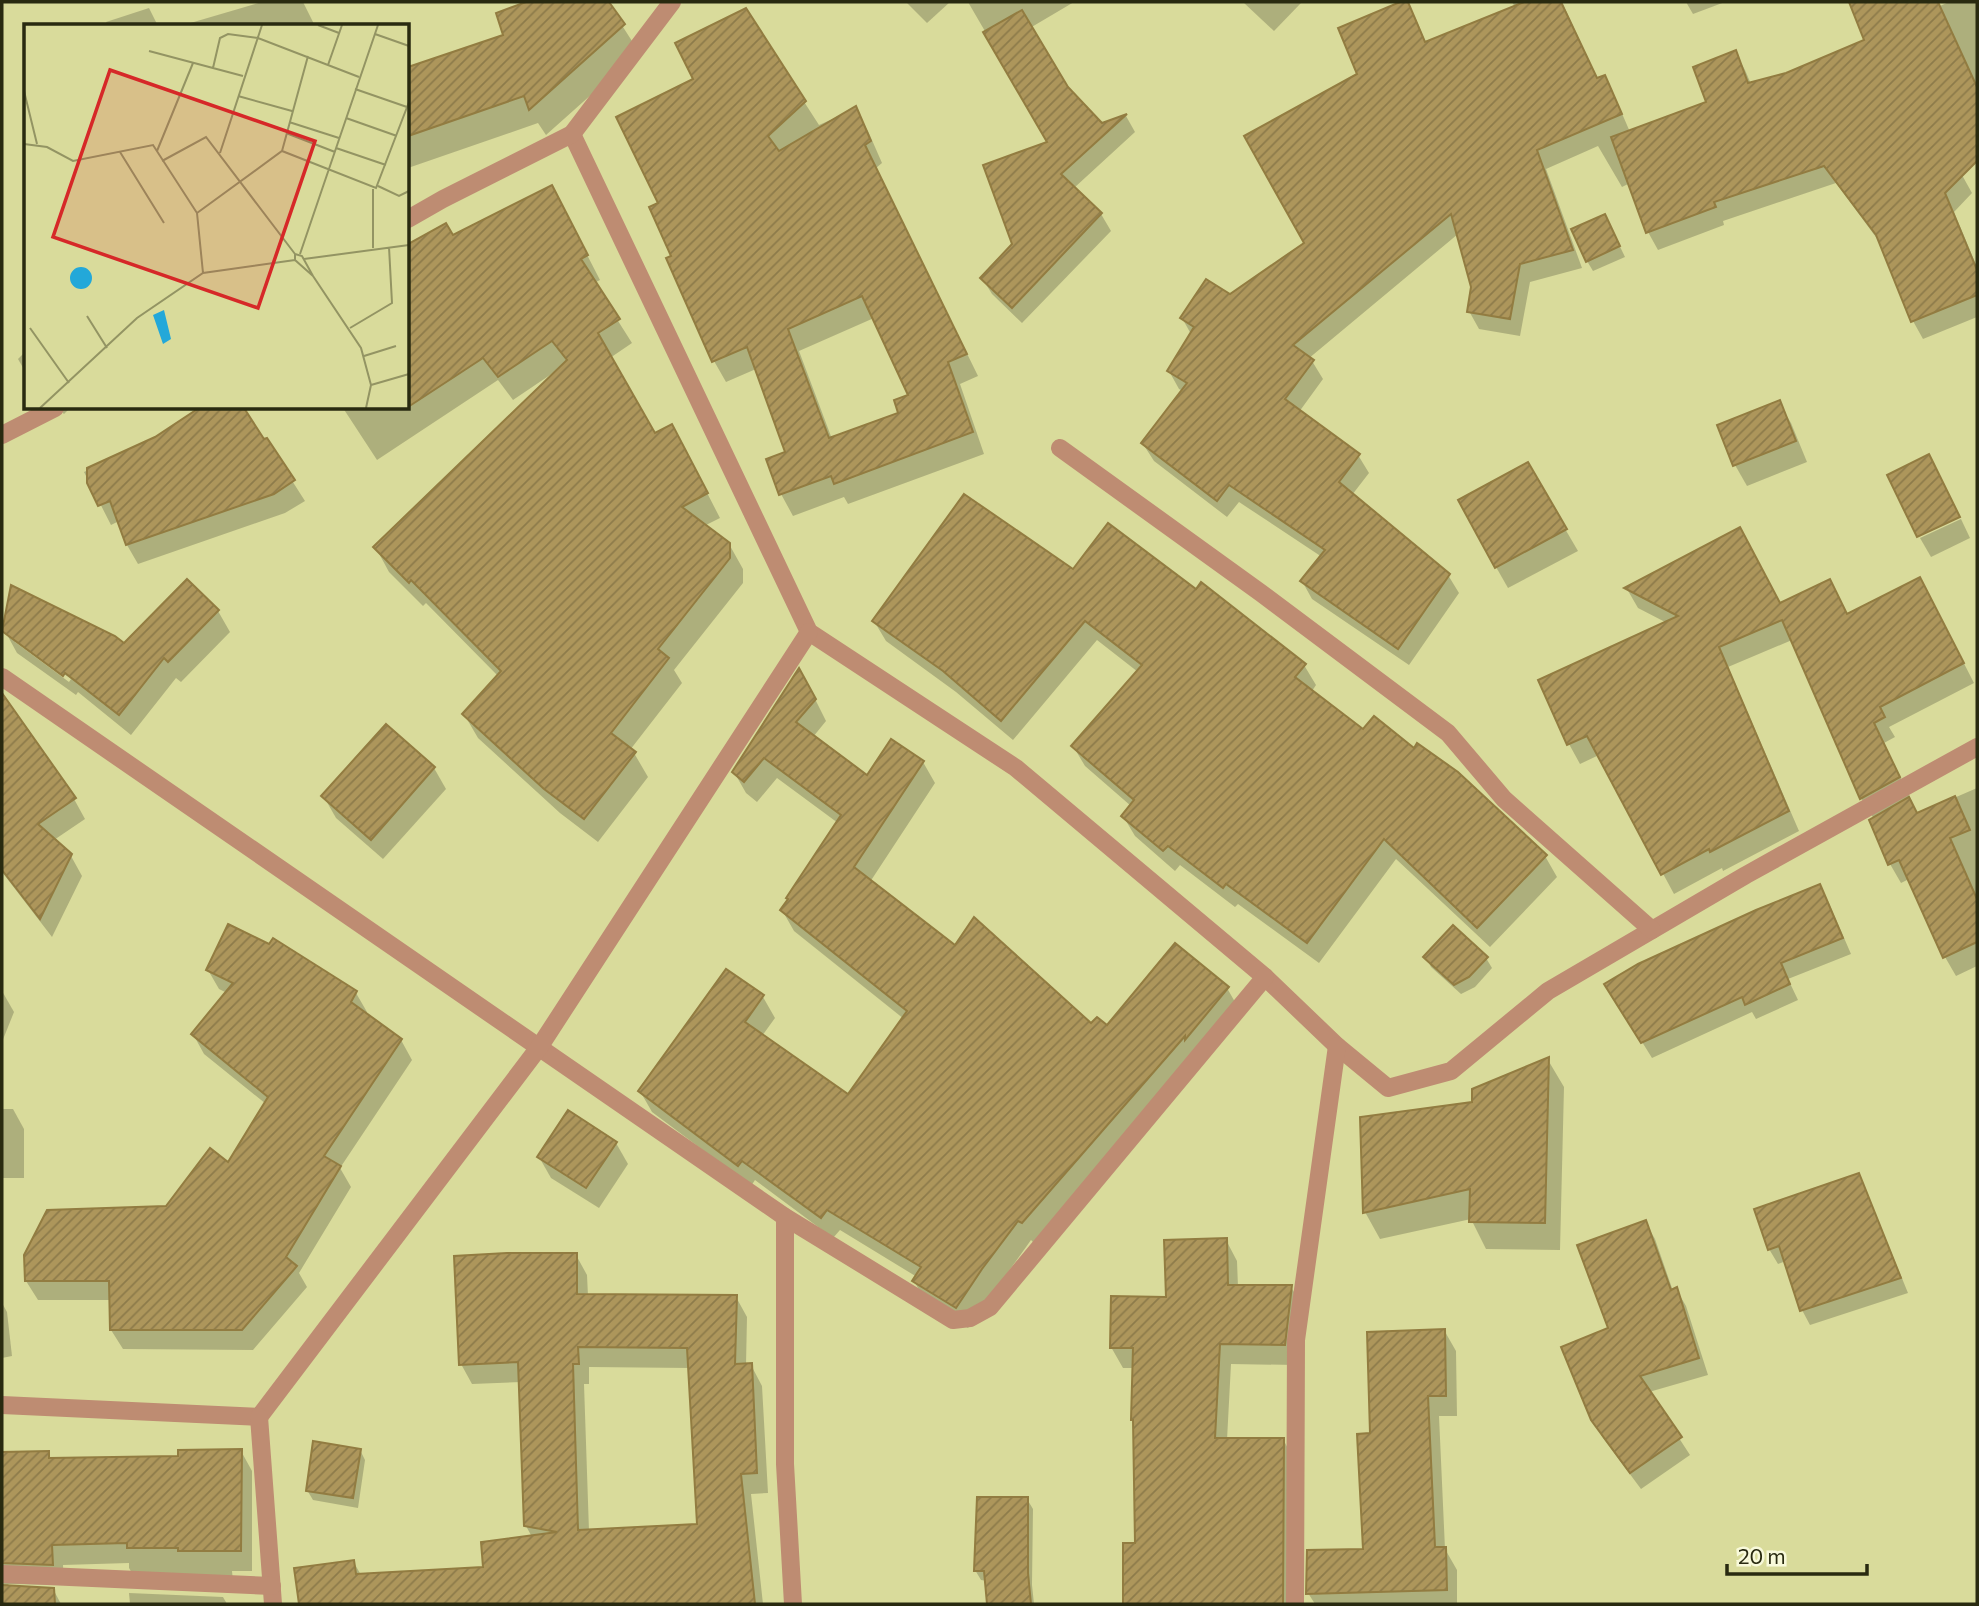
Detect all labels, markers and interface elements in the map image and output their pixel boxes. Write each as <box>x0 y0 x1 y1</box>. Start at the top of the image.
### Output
inset map <box>24 24 410 410</box>
scale bar <box>1727 1532 1867 1576</box>
text: 20 m <box>1738 1543 1786 1568</box>

